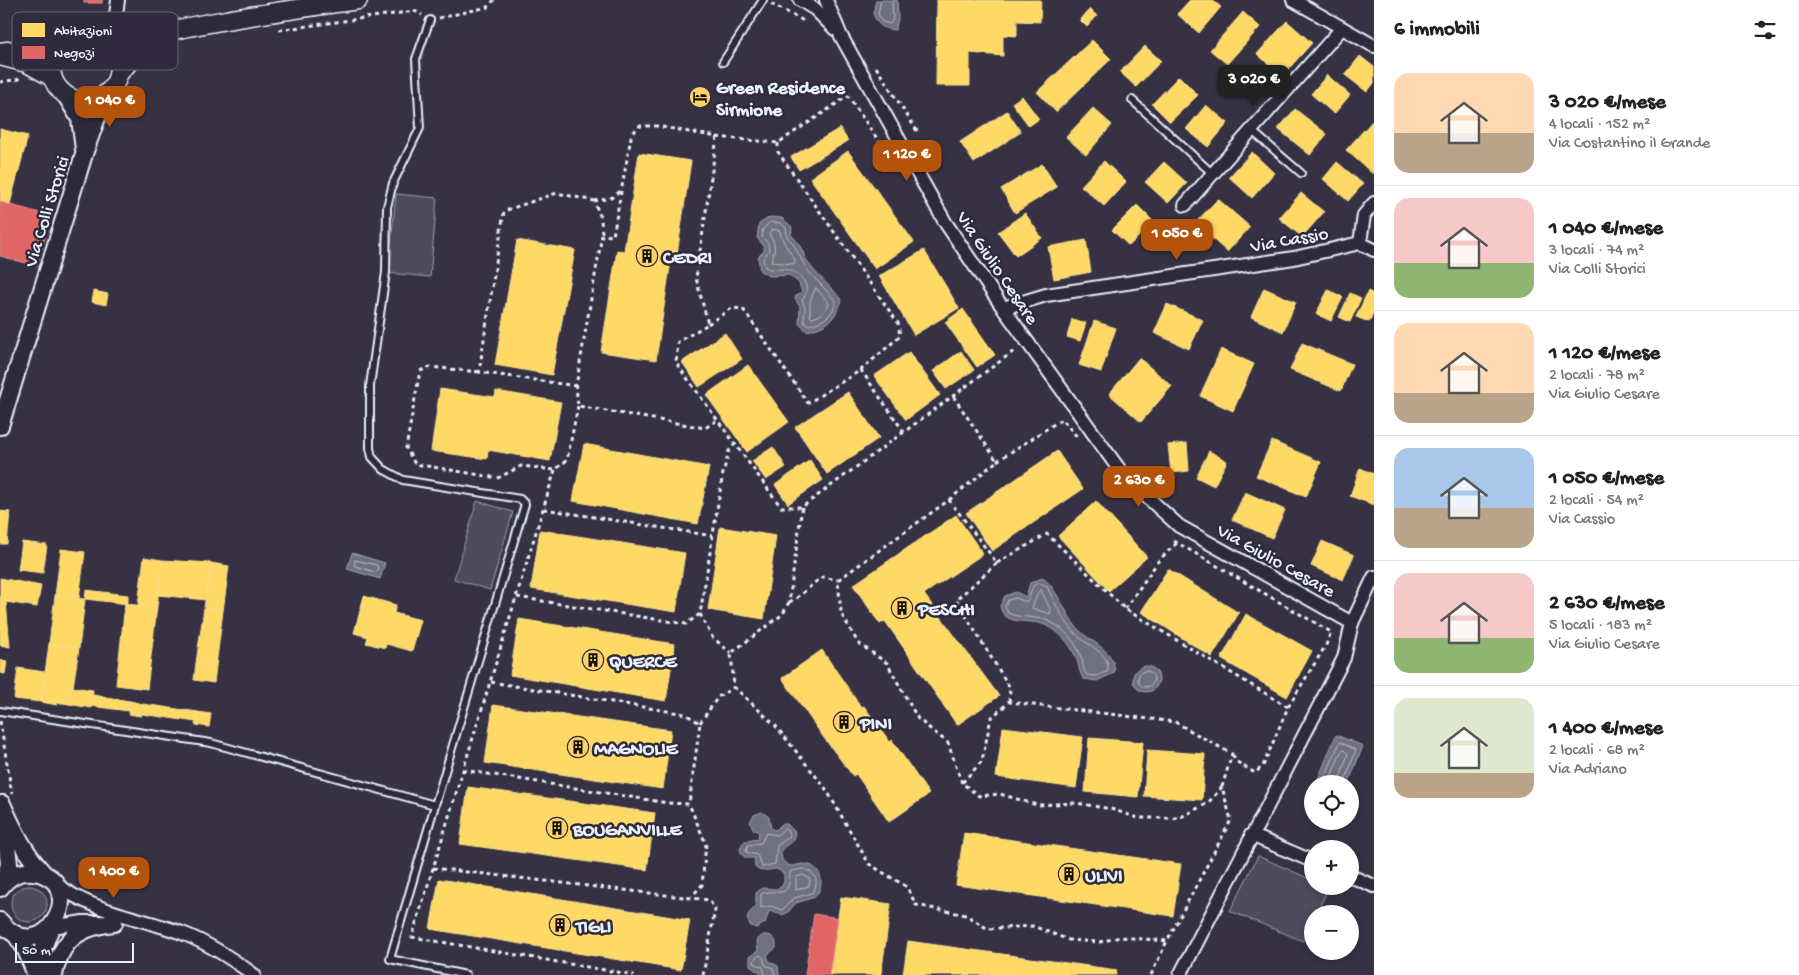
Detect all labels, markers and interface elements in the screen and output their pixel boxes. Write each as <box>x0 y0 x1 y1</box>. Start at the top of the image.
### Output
legend <box>12 12 178 70</box>
icon: filters <box>1751 16 1779 44</box>
text: 6 immobili <box>1394 18 1480 43</box>
text: Abitazioni <box>54 24 112 41</box>
text: Negozi <box>54 46 95 63</box>
pin: 3 020 € <box>1208 64 1300 107</box>
text: 3 020 € <box>1228 71 1280 90</box>
place label: Green Residence Sirmione <box>716 78 846 123</box>
hotel icon: Green Residence Sirmione <box>688 85 712 109</box>
pin: 1 040 € <box>64 86 156 128</box>
text: 3 020 €/mese <box>1549 91 1666 116</box>
text: 1 040 € <box>85 92 135 111</box>
icon: home <box>1434 93 1494 153</box>
text: 4 locali · 152 m² <box>1549 116 1650 135</box>
text: Via Costantino il Grande <box>1549 135 1710 154</box>
pin: 1 120 € <box>861 140 953 182</box>
text: 1 120 € <box>884 146 930 165</box>
street label: Via Colli Storici <box>20 154 76 271</box>
street label: Via Giulio Cesare <box>949 207 1043 330</box>
text: 1 040 €/mese <box>1549 217 1663 242</box>
pin: 1 050 € <box>1131 218 1223 261</box>
icon: home <box>1434 218 1494 278</box>
street label: Via Cassio <box>1248 223 1330 260</box>
text: 1 050 € <box>1152 225 1202 244</box>
text: 3 locali · 74 m² <box>1549 242 1644 261</box>
building icon: CEDRI <box>635 244 659 268</box>
place label: CEDRI <box>662 248 712 271</box>
text: Via Colli Storici <box>1549 261 1646 280</box>
text: 1 120 €/mese <box>1549 342 1660 367</box>
icon: home <box>1434 343 1494 403</box>
text: 2 locali · 78 m² <box>1549 367 1645 386</box>
text: Via Giulio Cesare <box>1549 386 1660 405</box>
pin: 2 630 € <box>1093 466 1185 508</box>
text: 1 050 €/mese <box>1549 467 1664 492</box>
icon: home <box>1434 468 1494 528</box>
text: 2 630 € <box>1114 472 1164 491</box>
text: 2 locali · 54 m² <box>1549 492 1644 511</box>
text: Via Cassio <box>1549 511 1615 530</box>
street label: Via Giulio Cesare <box>1211 520 1339 604</box>
text: 2 630 €/mese <box>1549 592 1665 617</box>
icon: home <box>1434 593 1494 653</box>
building icon: PESCHI <box>890 596 914 620</box>
place label: PESCHI <box>917 600 975 623</box>
text: 5 locali · 183 m² <box>1549 617 1652 636</box>
text: Via Giulio Cesare <box>1549 636 1660 655</box>
building icon: QUERCE <box>581 648 605 672</box>
place label: QUERCE <box>609 652 678 675</box>
building icon: PINI <box>832 710 856 734</box>
place label: PINI <box>859 714 892 737</box>
text: 1 400 €/mese <box>1549 717 1663 742</box>
icon: home <box>1434 718 1494 778</box>
building icon: MAGNOLIE <box>566 735 590 759</box>
place label: MAGNOLIE <box>594 739 679 762</box>
text: 2 locali · 68 m² <box>1549 742 1645 761</box>
text: Via Adriano <box>1549 761 1627 780</box>
map controls <box>1304 775 1359 960</box>
button: locate <box>1304 775 1359 830</box>
building icon: BOUGANVILLE <box>545 816 569 840</box>
place label: BOUGANVILLE <box>572 820 683 843</box>
button: + <box>1304 840 1359 895</box>
pin: 1 400 € <box>68 856 160 899</box>
building icon: ULIVI <box>1057 862 1081 886</box>
text: 1 400 € <box>89 863 139 882</box>
place label: ULIVI <box>1085 866 1123 889</box>
button: − <box>1304 905 1359 960</box>
building icon: TIGLI <box>548 913 572 937</box>
place label: TIGLI <box>574 917 611 940</box>
scale bar <box>15 940 134 963</box>
text: 50 m <box>22 943 51 960</box>

